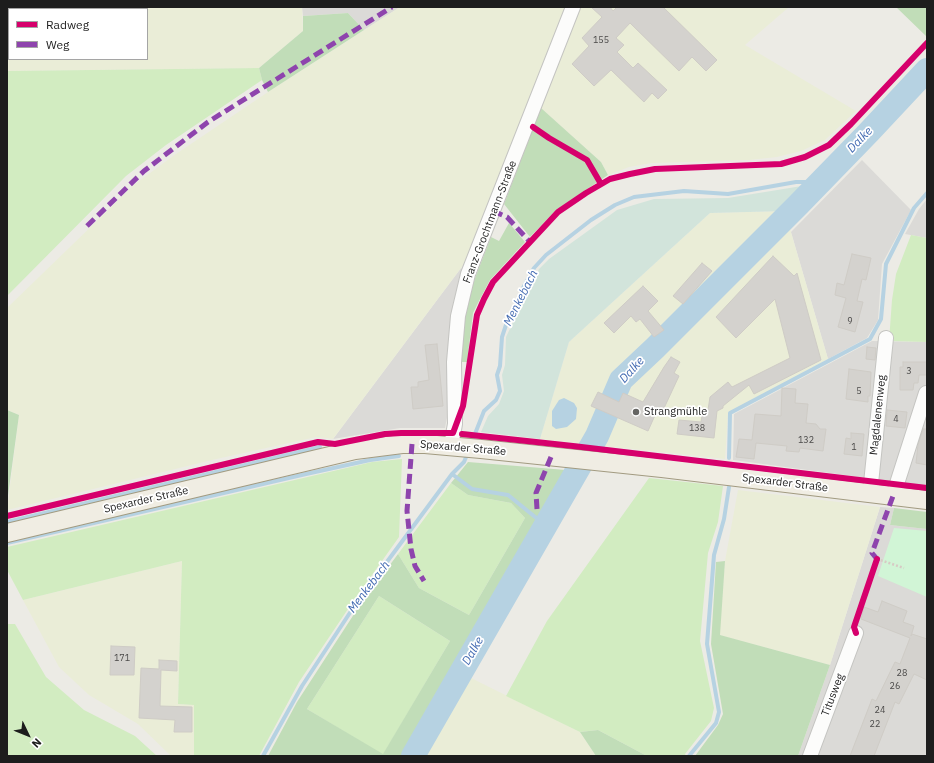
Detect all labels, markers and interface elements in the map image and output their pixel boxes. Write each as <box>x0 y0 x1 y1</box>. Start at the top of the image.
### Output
legend <box>8 8 148 60</box>
text: Radweg <box>46 17 89 32</box>
house number: 155 <box>593 35 609 45</box>
text: Weg <box>46 37 69 52</box>
water label: Dalke <box>844 124 876 156</box>
street label: Franz-Grochtmann-Straße <box>460 159 520 285</box>
water label: Menkebach <box>501 268 541 328</box>
house number: 9 <box>847 316 853 326</box>
water label: Dalke <box>617 354 647 386</box>
house number: 3 <box>906 366 912 376</box>
street label: Magdalenenweg <box>867 374 889 456</box>
house number: 5 <box>856 386 862 396</box>
place label: Strangmühle <box>644 405 707 419</box>
marker: Strangmühle <box>631 407 641 417</box>
house number: 4 <box>893 414 899 424</box>
house number: 138 <box>689 423 705 433</box>
house number: 132 <box>798 435 814 445</box>
street label: Spexarder Straße <box>419 438 507 458</box>
house number: 1 <box>851 442 857 452</box>
street label: Spexarder Straße <box>741 471 829 495</box>
street label: Spexarder Straße <box>102 484 190 516</box>
water label: Menkebach <box>345 558 393 616</box>
water label: Dalke <box>459 634 487 668</box>
house number: 171 <box>114 653 130 663</box>
house number: 28 <box>897 668 907 678</box>
street label: Titusweg <box>819 672 847 718</box>
house number: 26 <box>890 681 900 691</box>
house number: 24 <box>875 705 885 715</box>
north arrow <box>8 715 48 755</box>
house number: 22 <box>870 719 880 729</box>
text: N <box>29 735 45 751</box>

